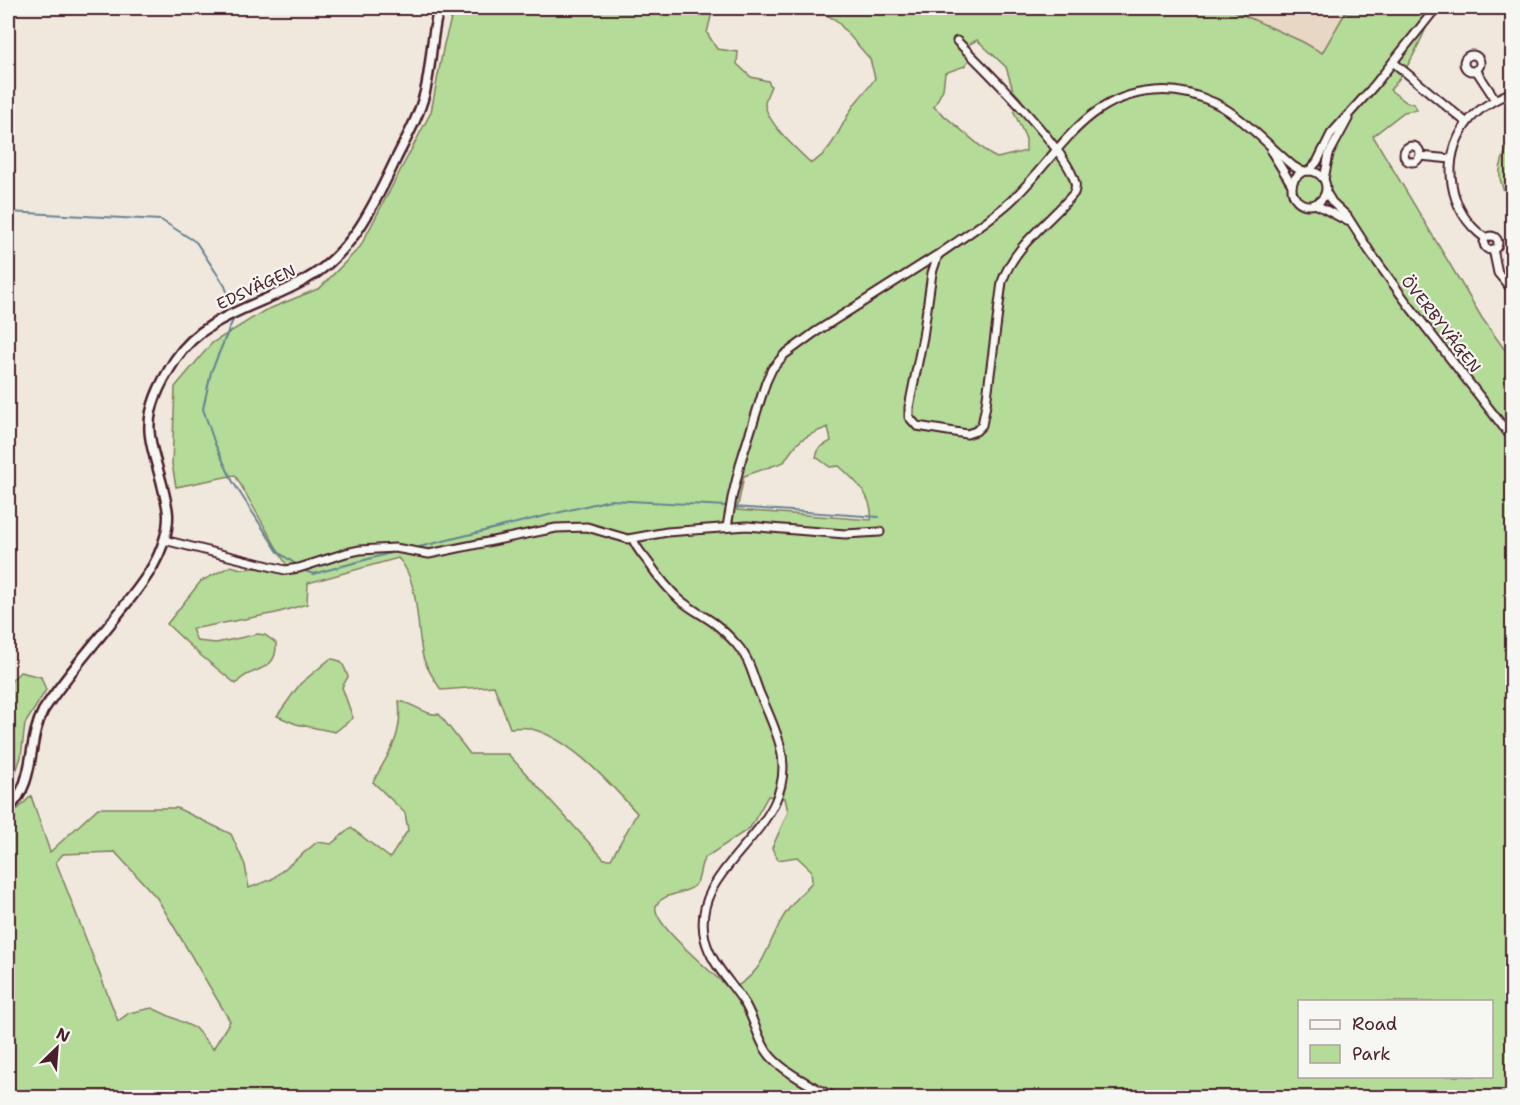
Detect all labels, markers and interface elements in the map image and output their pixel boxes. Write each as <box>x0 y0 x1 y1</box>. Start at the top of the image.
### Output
street label: EDSVÄGEN <box>213 260 299 314</box>
street label: ÖVERBYVÄGEN <box>1396 271 1486 377</box>
legend <box>1298 1000 1493 1078</box>
text: Road <box>1352 1012 1397 1036</box>
north arrow <box>27 1018 87 1078</box>
text: N <box>53 1023 73 1047</box>
text: Park <box>1352 1042 1391 1066</box>

